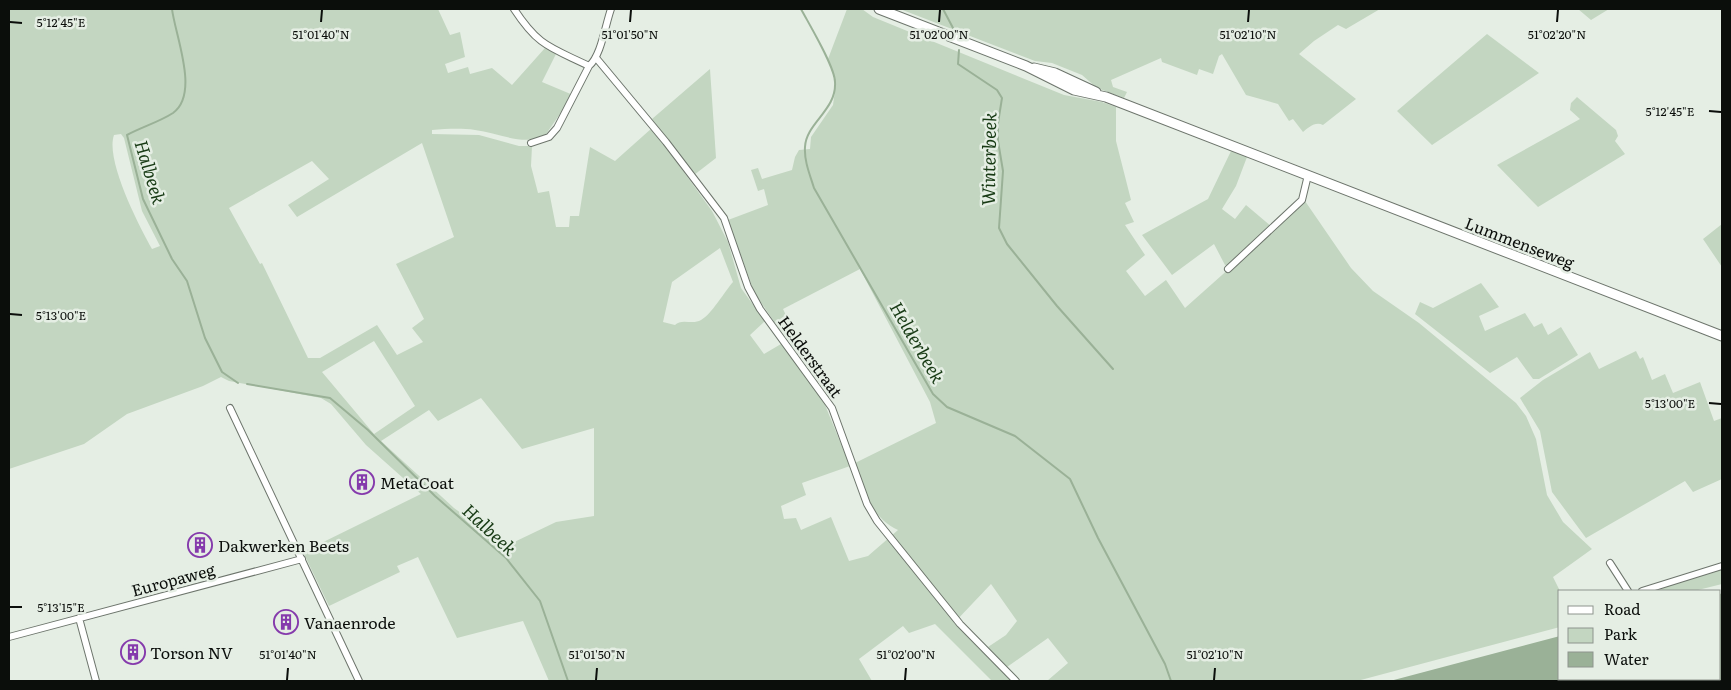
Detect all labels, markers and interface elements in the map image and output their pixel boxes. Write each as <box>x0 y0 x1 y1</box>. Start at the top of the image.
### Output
text: 5°12'45"E <box>37 13 86 31</box>
text: 51°01'40"N <box>292 25 350 43</box>
text: 51°01'50"N <box>602 25 658 43</box>
text: 51°02'00"N <box>909 25 969 43</box>
text: 51°02'10"N <box>1219 25 1277 43</box>
text: 51°02'20"N <box>1528 25 1586 43</box>
text: 5°12'45"E <box>1646 102 1695 120</box>
water label: Winterbeek <box>974 112 1002 206</box>
water label: Halbeek <box>129 137 174 207</box>
street label: Lummenseweg <box>1462 210 1578 274</box>
water label: Helderbeek <box>884 296 952 388</box>
text: 5°13'00"E <box>36 306 87 324</box>
street label: Helderstraat <box>773 310 849 402</box>
text: 5°13'00"E <box>1645 394 1696 412</box>
building icon: MetaCoat <box>349 469 375 495</box>
place label: MetaCoat <box>380 470 454 494</box>
water label: Halbeek <box>457 497 523 561</box>
building icon: Dakwerken Beets <box>187 532 213 558</box>
place label: Dakwerken Beets <box>218 533 349 557</box>
street label: Europaweg <box>129 556 217 602</box>
legend <box>1558 590 1721 680</box>
text: Road <box>1604 597 1640 620</box>
text: 5°13'15"E <box>37 598 85 616</box>
building icon: Vanaenrode <box>273 609 299 635</box>
place label: Vanaenrode <box>304 610 396 634</box>
text: Park <box>1604 622 1638 645</box>
building icon: Torson NV <box>120 639 146 665</box>
place label: Torson NV <box>150 640 233 664</box>
text: 51°01'40"N <box>259 645 317 663</box>
text: 51°01'50"N <box>569 645 625 663</box>
text: 51°02'00"N <box>876 645 936 663</box>
text: 51°02'10"N <box>1186 645 1244 663</box>
text: Water <box>1604 647 1649 670</box>

